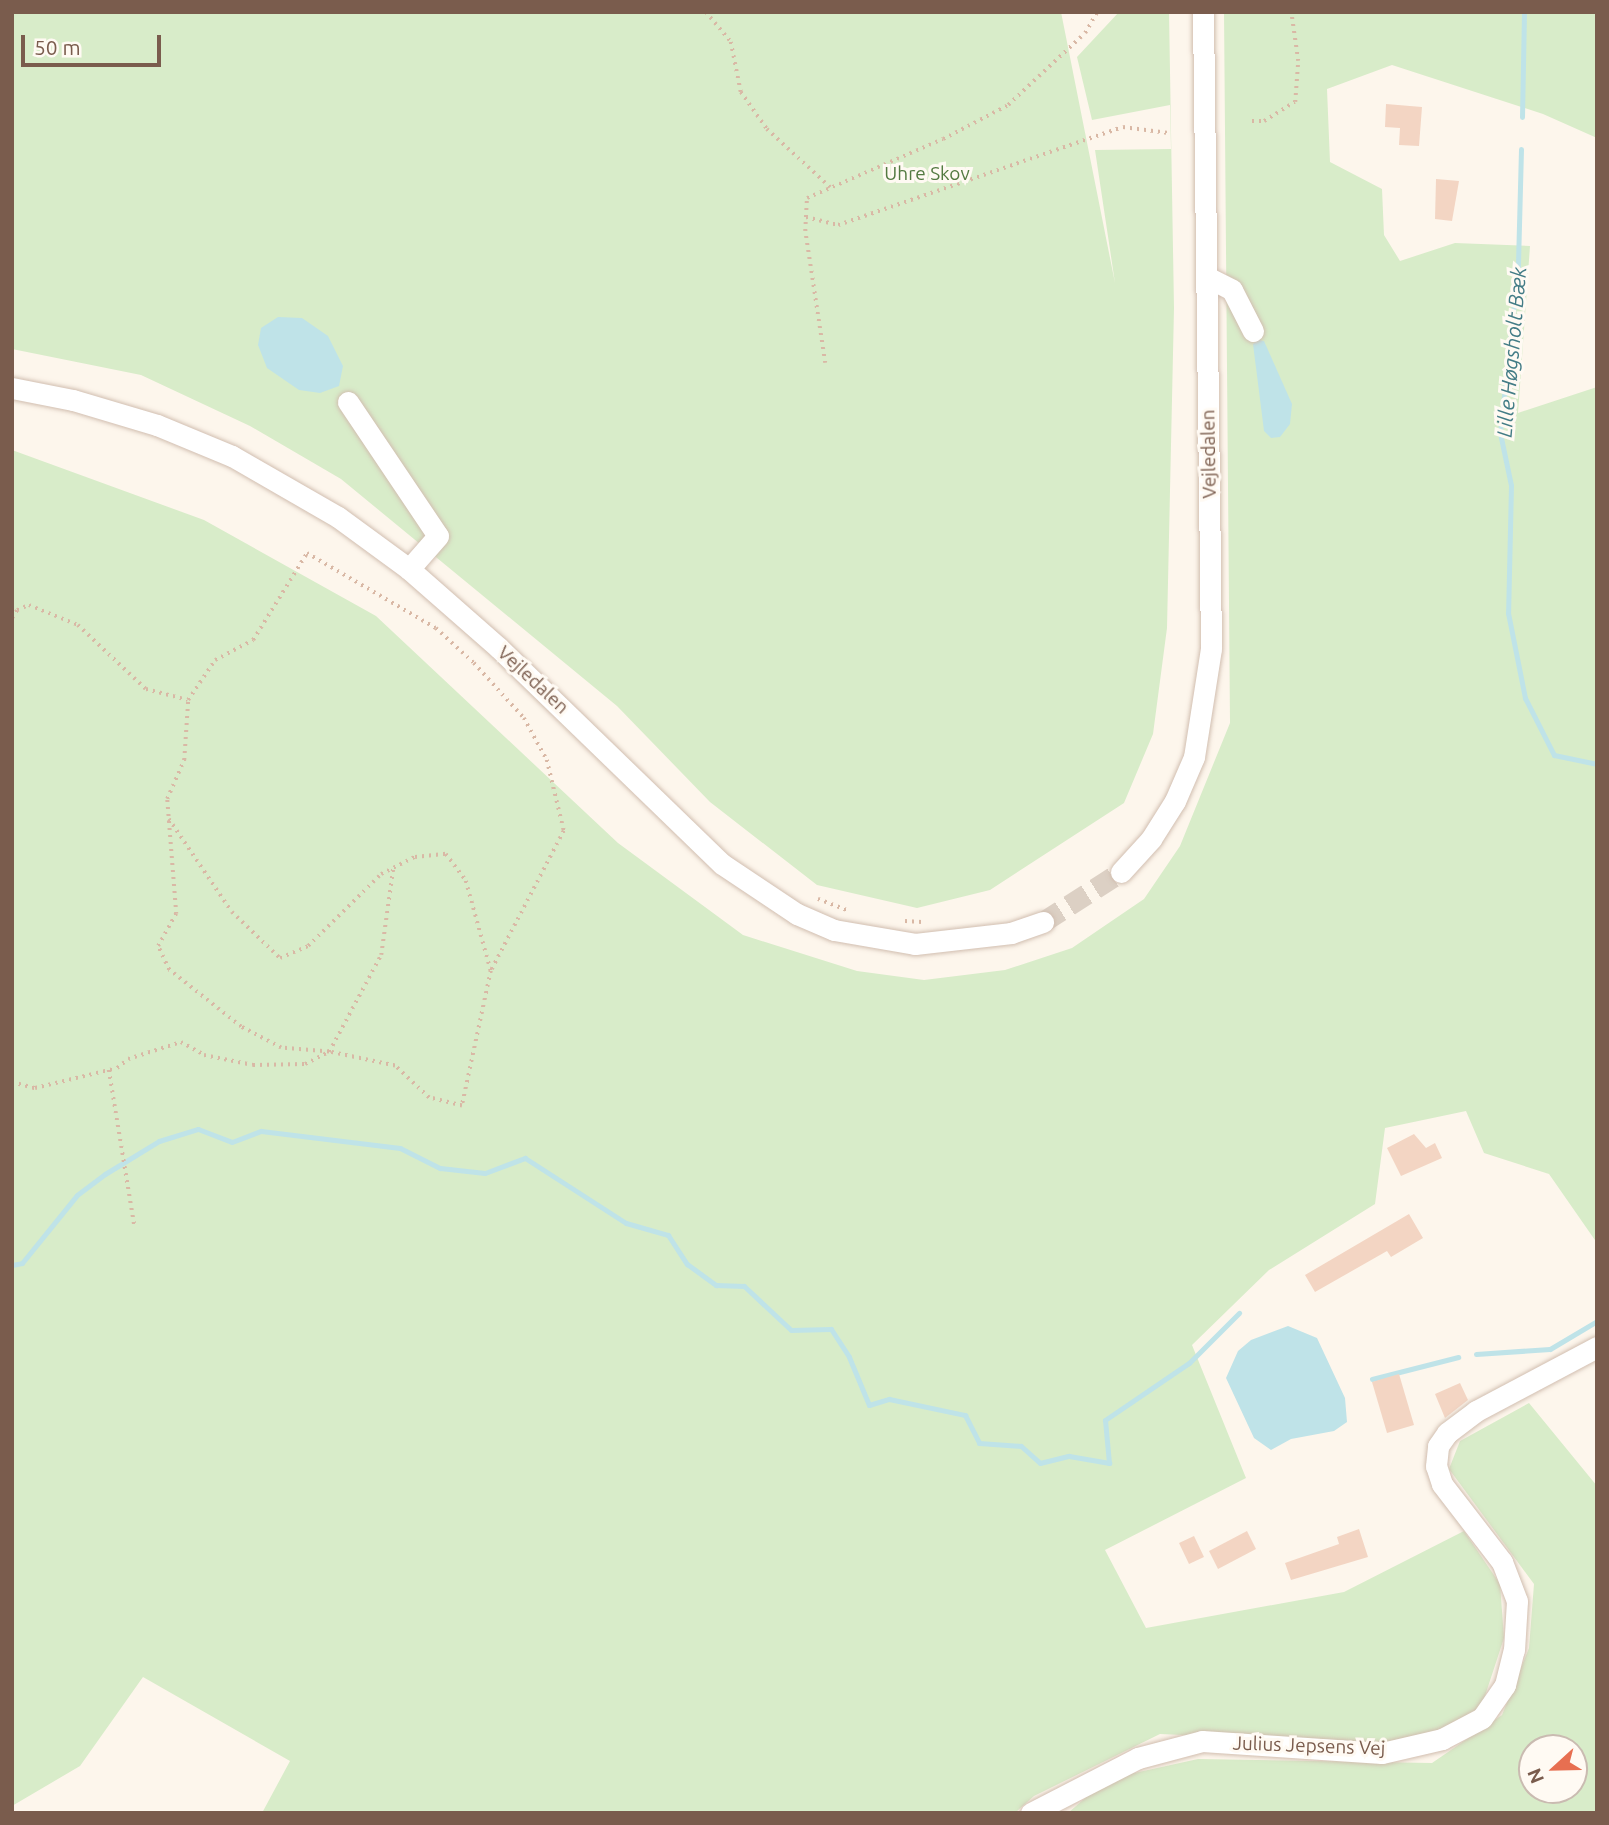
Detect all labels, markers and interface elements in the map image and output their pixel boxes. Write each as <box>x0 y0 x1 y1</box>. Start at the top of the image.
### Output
scale bar <box>24 21 164 65</box>
text: 50 m <box>34 35 81 59</box>
park label: Uhre Skov <box>884 163 970 185</box>
water label: Lille Høgsholt Bæk <box>1491 266 1531 438</box>
street label: Vejledalen <box>1197 409 1221 499</box>
street label: Vejledalen <box>493 641 573 719</box>
street label: Julius Jepsens Vej <box>1232 1732 1386 1760</box>
north arrow <box>1518 1734 1588 1804</box>
text: N <box>1523 1765 1548 1787</box>

